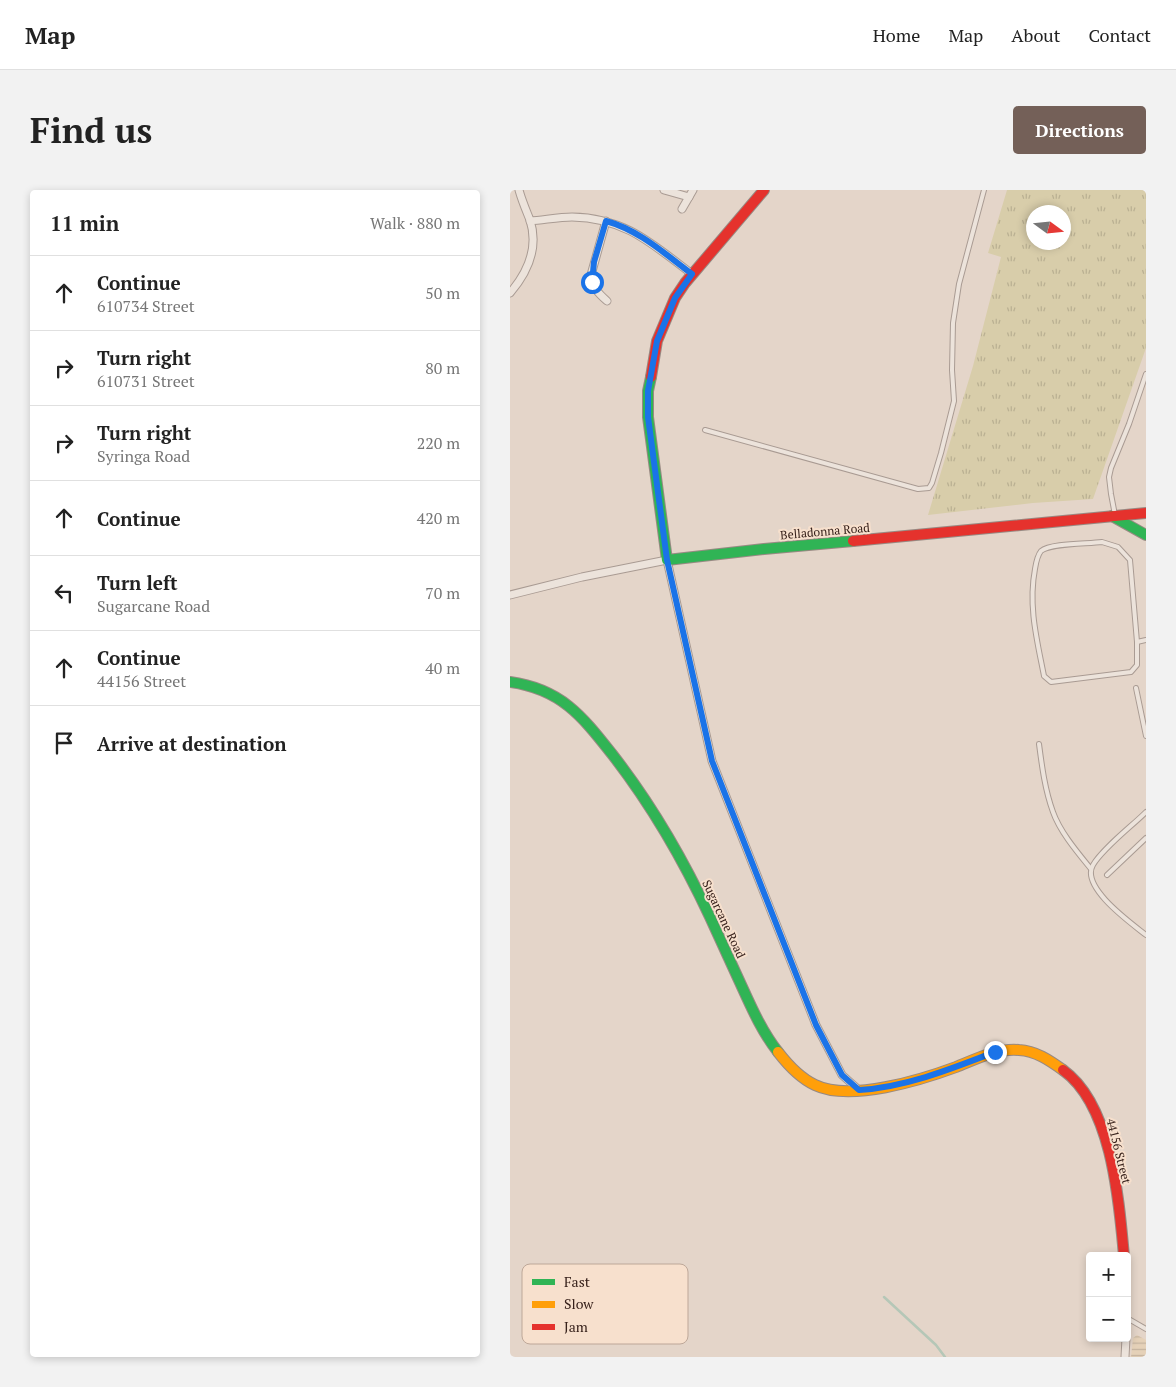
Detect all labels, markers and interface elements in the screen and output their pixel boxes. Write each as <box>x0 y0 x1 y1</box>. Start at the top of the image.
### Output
text: Map <box>25 19 75 51</box>
text: Home <box>873 23 920 47</box>
text: Map <box>948 23 983 47</box>
text: About <box>1011 23 1060 47</box>
text: Contact <box>1088 23 1151 47</box>
button: Directions <box>1013 106 1146 154</box>
text: Find us <box>30 107 152 153</box>
north arrow <box>1026 205 1071 250</box>
text: 11 min <box>50 209 119 237</box>
text: Walk · 880 m <box>370 212 460 234</box>
text: Continue <box>97 270 181 295</box>
route start <box>581 271 604 294</box>
icon: ahead <box>50 279 78 307</box>
text: 50 m <box>425 282 460 304</box>
text: 610734 Street <box>97 295 195 317</box>
text: Turn right <box>97 345 191 370</box>
icon: right <box>50 354 78 382</box>
text: 80 m <box>425 357 460 379</box>
text: 610731 Street <box>97 370 195 392</box>
text: Turn right <box>97 420 191 445</box>
icon: right <box>50 429 78 457</box>
text: 220 m <box>417 432 460 454</box>
text: Syringa Road <box>97 445 190 467</box>
icon: ahead <box>50 504 78 532</box>
text: Continue <box>97 506 181 531</box>
text: 420 m <box>417 507 460 529</box>
street label: Belladonna Road <box>780 520 871 542</box>
text: Turn left <box>97 570 178 595</box>
icon: left <box>50 579 78 607</box>
text: 70 m <box>425 582 460 604</box>
text: Sugarcane Road <box>97 595 210 617</box>
text: Continue <box>97 645 181 670</box>
icon: ahead <box>50 654 78 682</box>
text: 40 m <box>425 657 460 679</box>
text: 44156 Street <box>97 670 186 692</box>
icon: arrive <box>50 729 78 757</box>
text: Arrive at destination <box>97 731 286 756</box>
street label: Sugarcane Road <box>699 877 749 961</box>
route end <box>984 1041 1007 1064</box>
street label: 44156 Street <box>1104 1117 1135 1186</box>
map controls <box>1086 1252 1131 1342</box>
button: + <box>1086 1252 1131 1297</box>
legend <box>522 1264 688 1344</box>
text: Fast <box>564 1272 591 1291</box>
text: Slow <box>564 1294 594 1313</box>
button: − <box>1086 1297 1131 1342</box>
text: Jam <box>564 1317 588 1336</box>

